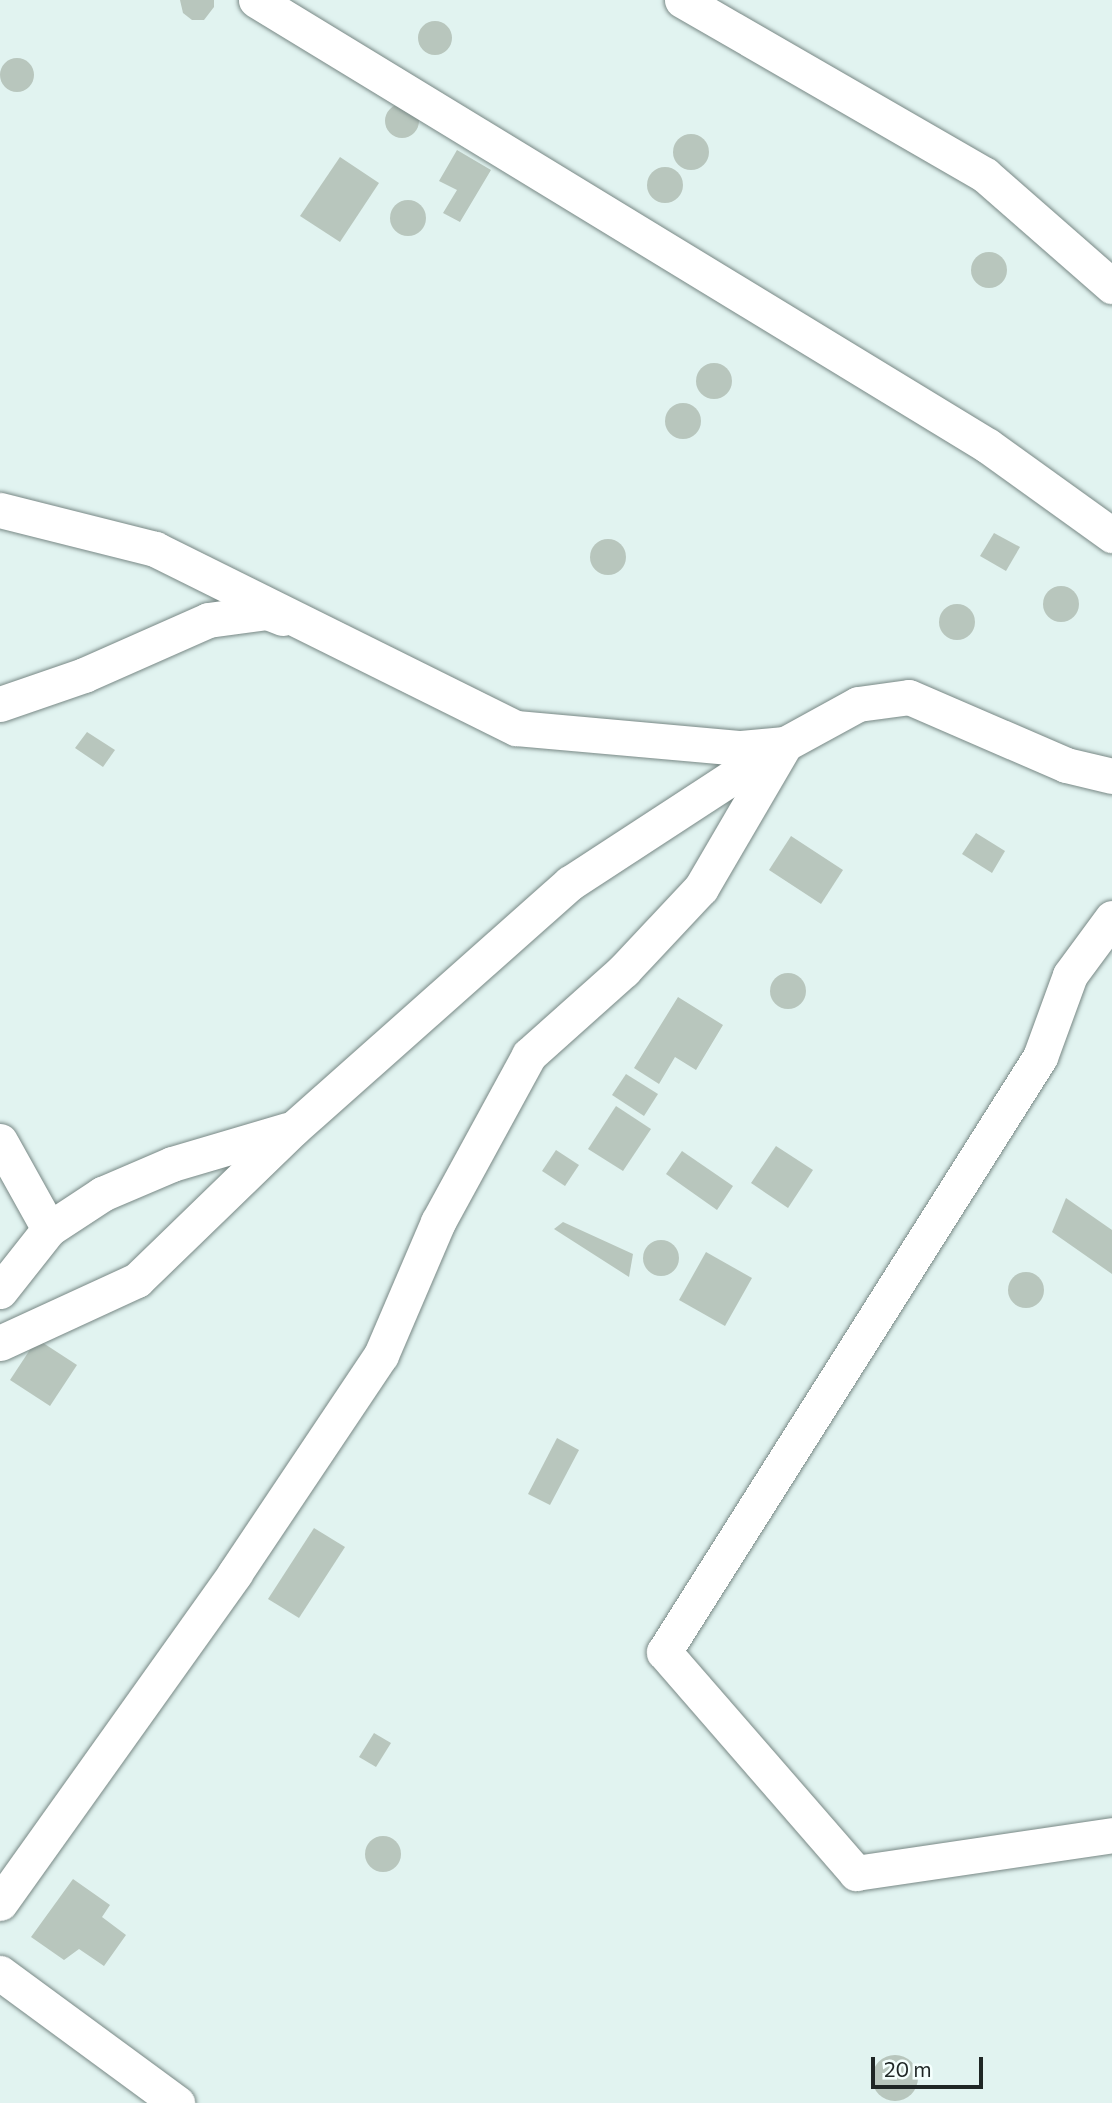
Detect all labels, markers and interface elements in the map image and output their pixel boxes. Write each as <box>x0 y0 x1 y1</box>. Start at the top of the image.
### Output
scale bar <box>874 2044 986 2088</box>
text: 20 m <box>884 2056 932 2081</box>

